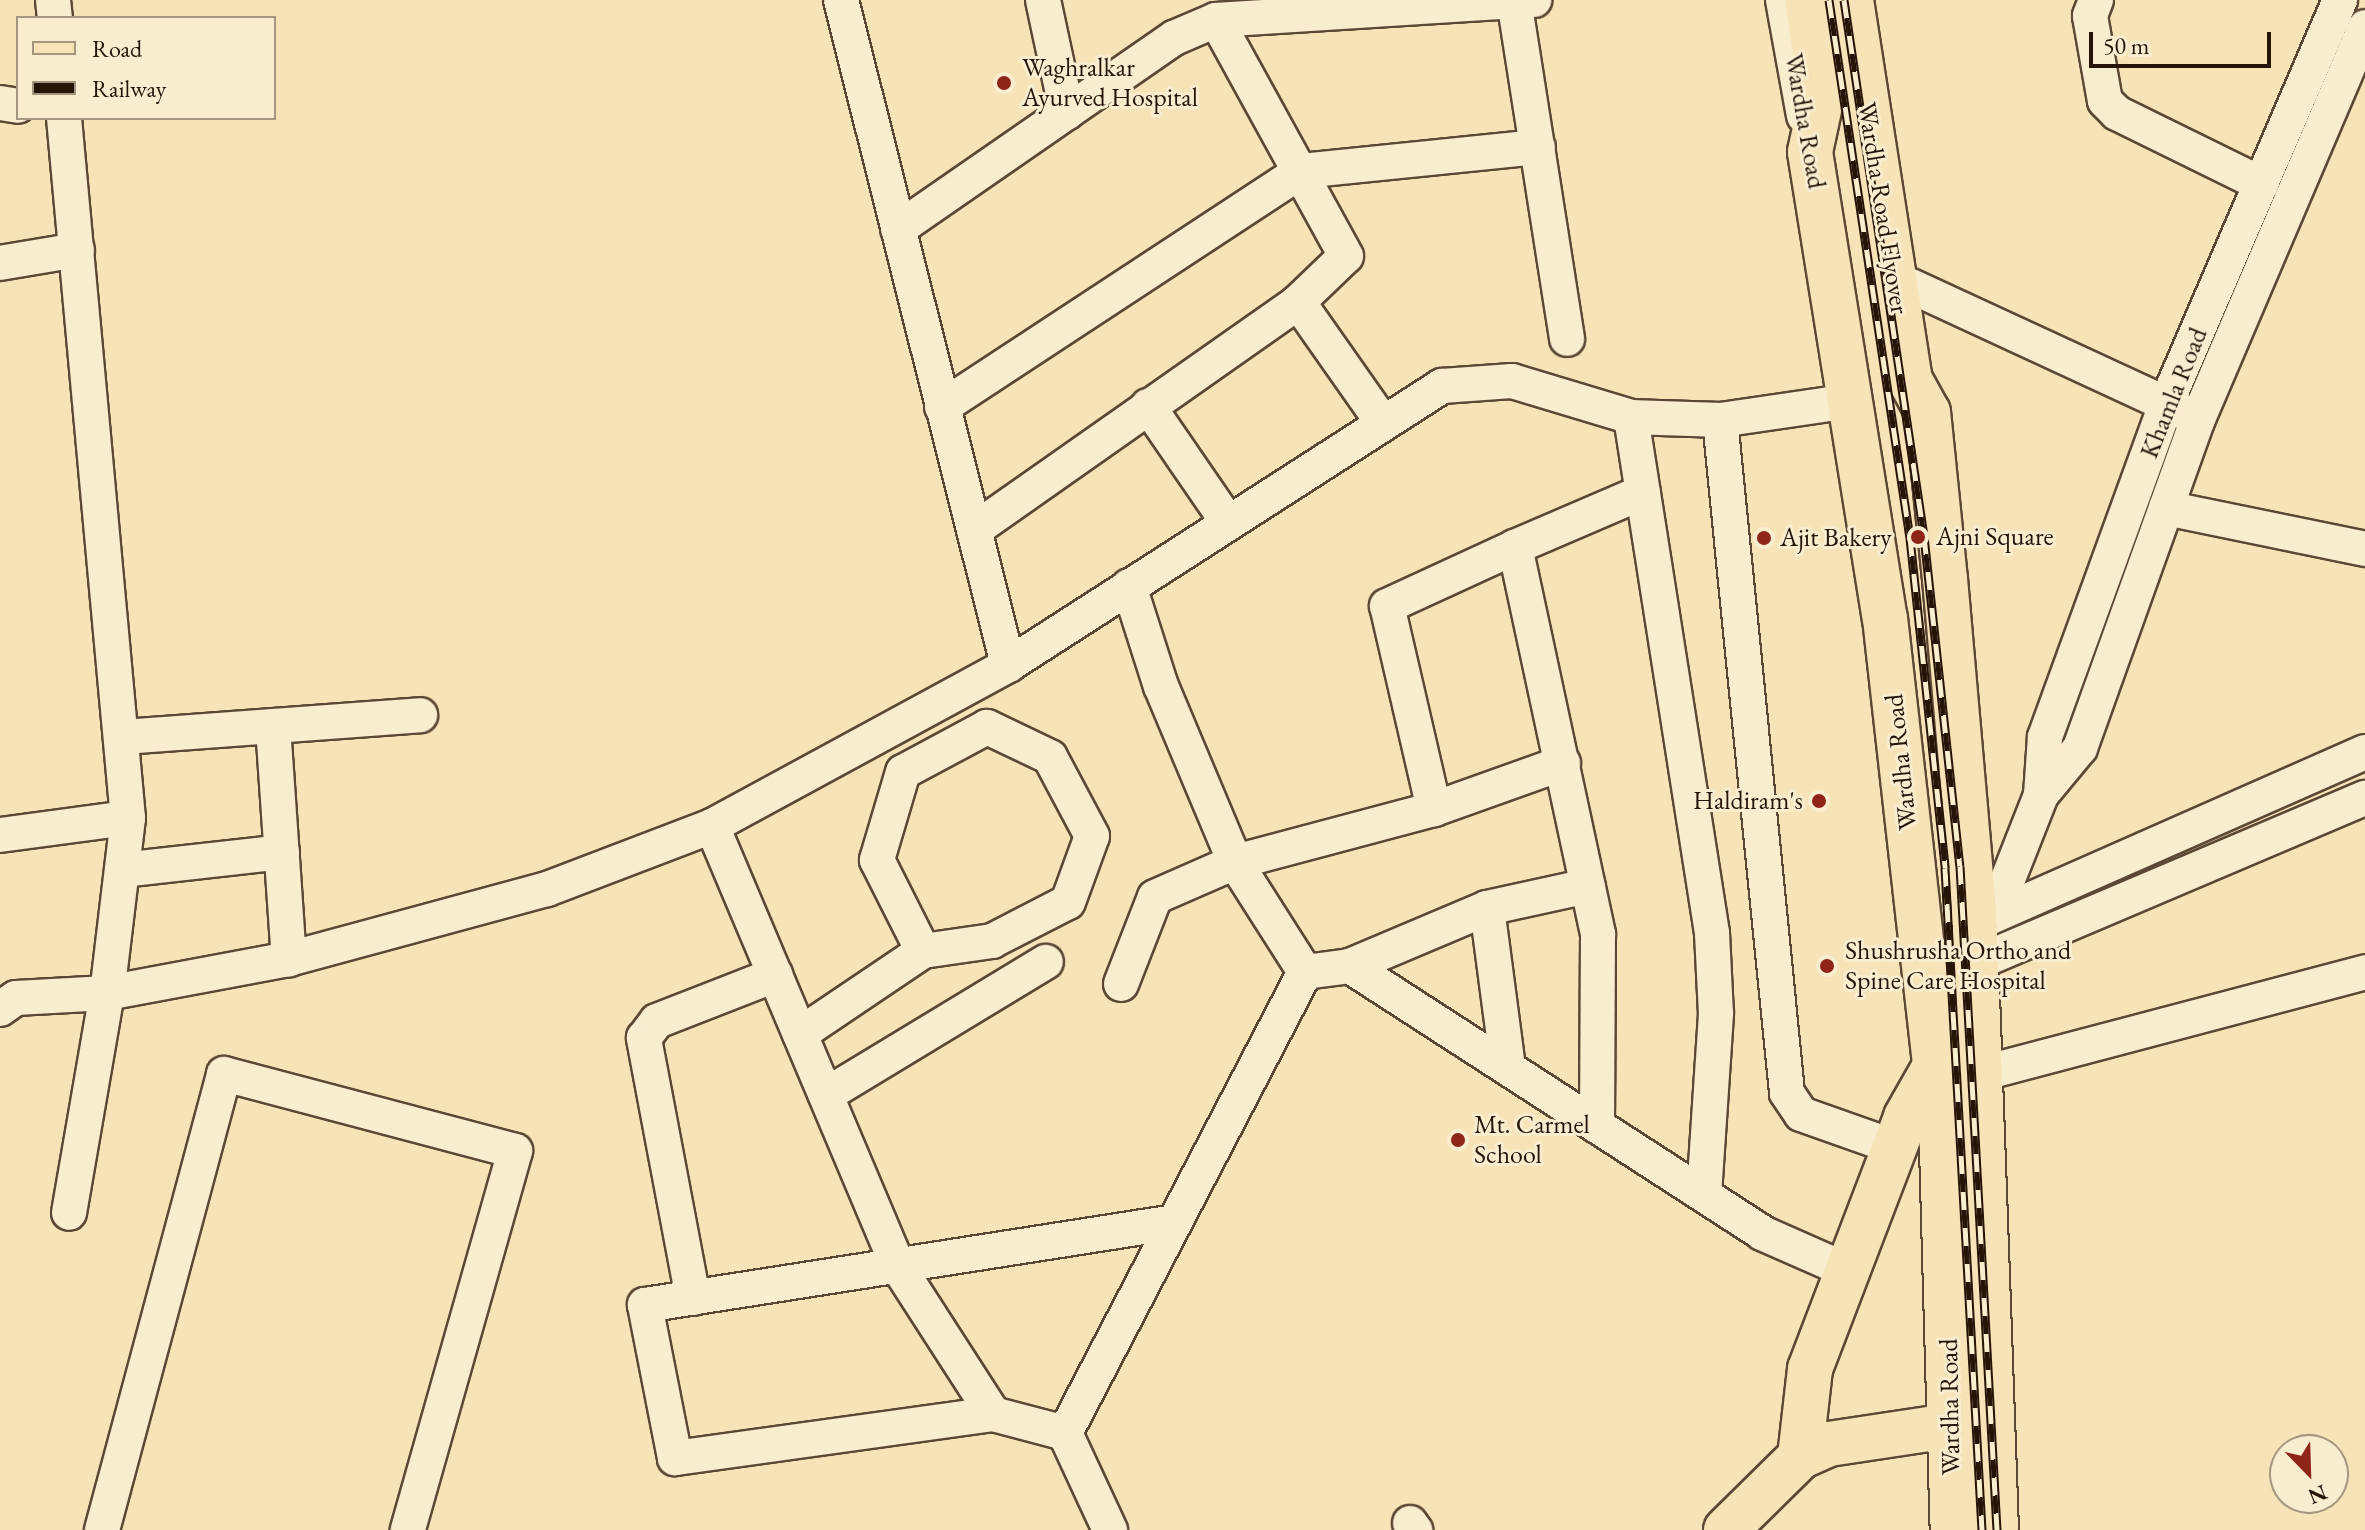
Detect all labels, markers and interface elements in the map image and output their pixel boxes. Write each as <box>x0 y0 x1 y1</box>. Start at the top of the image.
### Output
legend <box>16 16 276 120</box>
scale bar <box>2093 16 2275 66</box>
text: 50 m <box>2103 30 2150 61</box>
text: Road <box>92 33 142 64</box>
street label: Wardha Road <box>1778 51 1832 191</box>
place label: Waghralkar Ayurved Hospital <box>1022 52 1198 114</box>
marker: Waghralkar Ayurved Hospital <box>993 72 1015 94</box>
text: Railway <box>92 73 166 104</box>
street label: Wardha Road Flyover <box>1851 100 1915 316</box>
street label: Khamla Road <box>2134 323 2214 463</box>
place label: Ajni Square <box>1936 521 2054 553</box>
place label: Ajit Bakery <box>1780 522 1892 554</box>
marker: Ajni Square <box>1907 526 1929 548</box>
marker: Ajit Bakery <box>1755 529 1773 547</box>
street label: Wardha Road <box>1878 692 1924 832</box>
place label: Haldiram's <box>1693 785 1803 817</box>
marker: Haldiram's <box>1810 792 1828 810</box>
place label: Shushrusha Ortho and Spine Care Hospital <box>1845 935 2071 996</box>
marker: Shushrusha Ortho and Spine Care Hospital <box>1816 955 1838 977</box>
place label: Mt. Carmel School <box>1474 1109 1590 1170</box>
marker: Mt. Carmel School <box>1449 1131 1467 1149</box>
street label: Wardha Road <box>1933 1338 1967 1476</box>
north arrow <box>2269 1434 2349 1514</box>
text: N <box>2304 1478 2332 1512</box>

